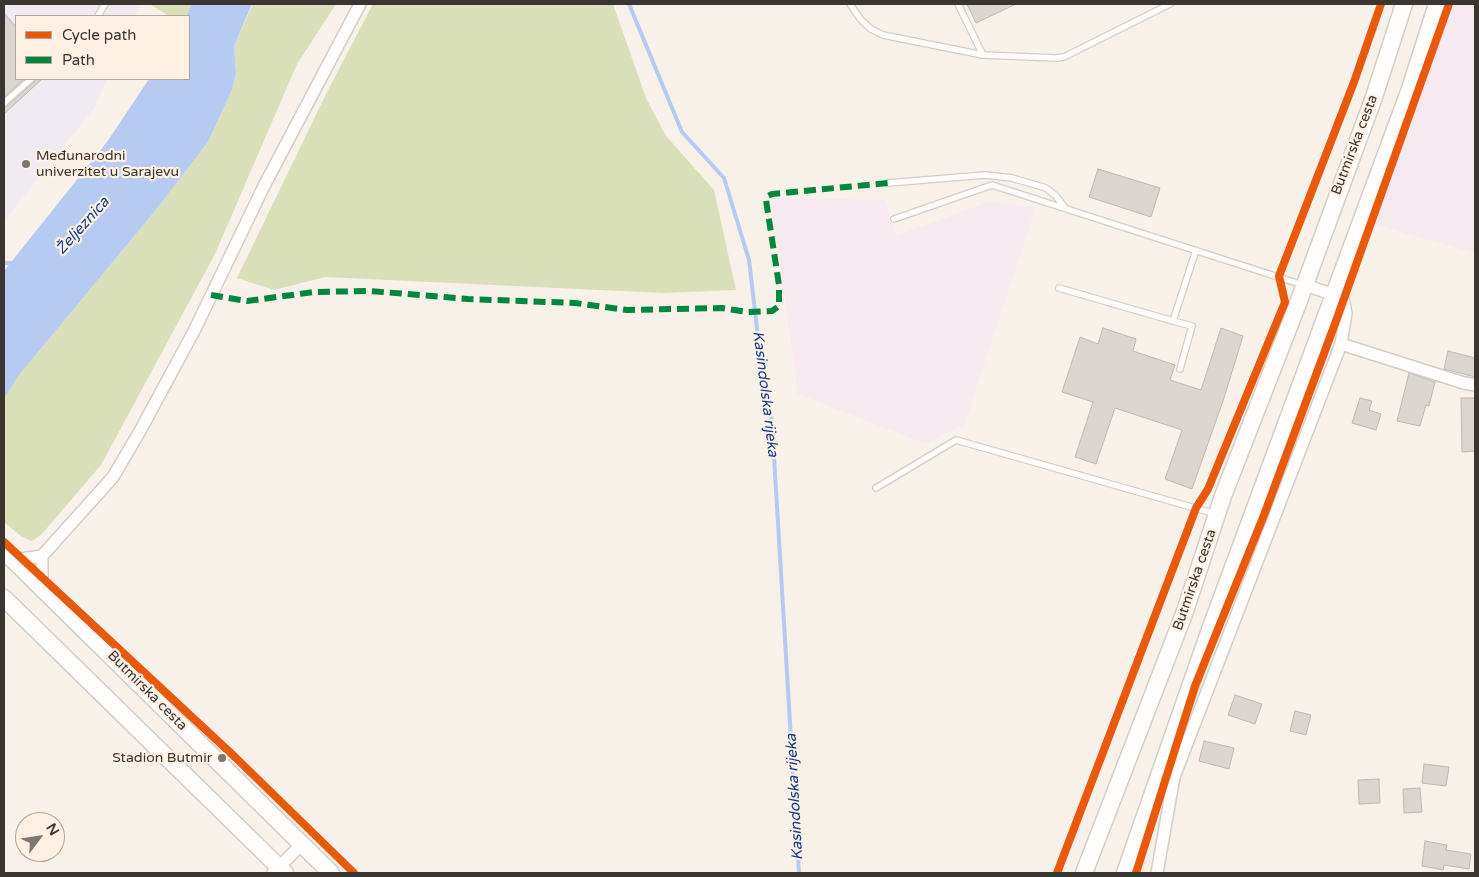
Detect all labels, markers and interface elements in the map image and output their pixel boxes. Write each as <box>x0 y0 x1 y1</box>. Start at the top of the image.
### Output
legend <box>15 15 190 80</box>
text: Cycle path <box>62 26 136 44</box>
text: Path <box>62 51 95 69</box>
street label: Butmirska cesta <box>1328 92 1382 198</box>
place label: Međunarodni univerzitet u Sarajevu <box>36 148 179 180</box>
marker: Međunarodni univerzitet u Sarajevu <box>20 158 32 170</box>
water label: Željeznica <box>53 194 113 258</box>
water label: Kasindolska rijeka <box>748 330 782 458</box>
street label: Butmirska cesta <box>1170 527 1220 633</box>
street label: Butmirska cesta <box>104 648 190 734</box>
water label: Kasindolska rijeka <box>783 733 807 861</box>
place label: Stadion Butmir <box>112 750 212 766</box>
marker: Stadion Butmir <box>216 752 228 764</box>
north arrow <box>15 812 65 862</box>
text: N <box>42 820 63 839</box>

